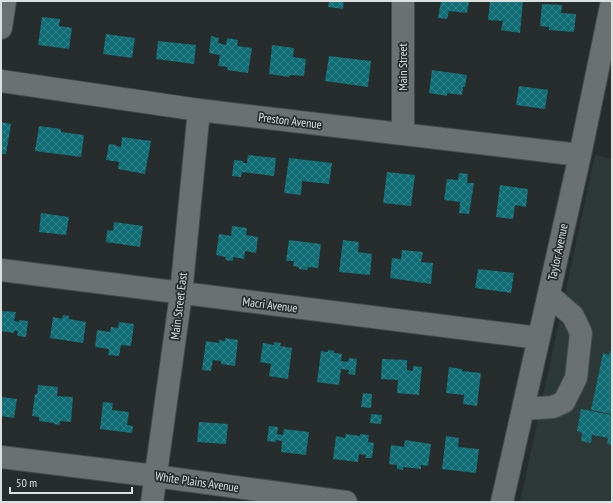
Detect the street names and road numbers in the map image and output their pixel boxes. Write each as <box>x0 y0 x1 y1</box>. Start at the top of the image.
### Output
street label: Main Street <box>395 42 410 91</box>
street label: Preston Avenue <box>258 109 323 132</box>
street label: Taylor Avenue <box>544 222 571 282</box>
street label: Main Street East <box>167 271 190 340</box>
street label: Macri Avenue <box>242 294 298 315</box>
street label: White Plains Avenue <box>154 468 240 495</box>

